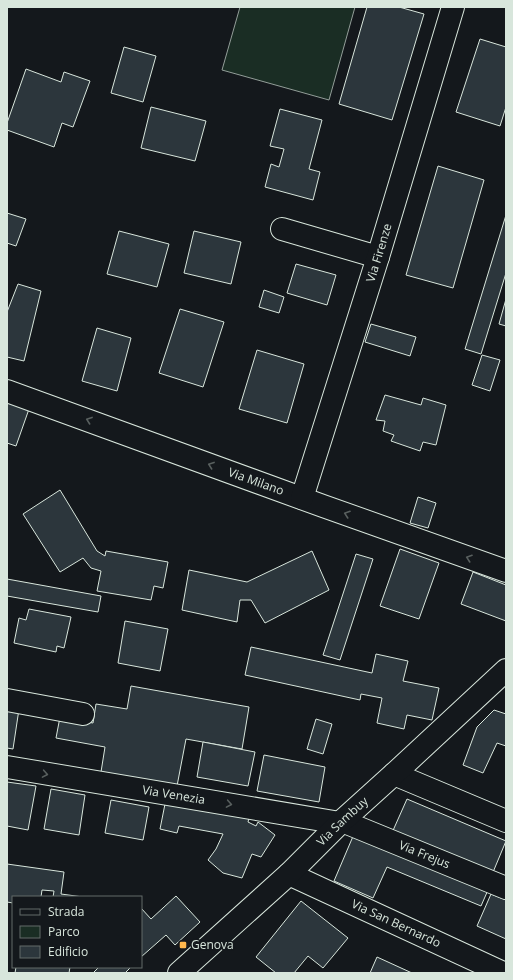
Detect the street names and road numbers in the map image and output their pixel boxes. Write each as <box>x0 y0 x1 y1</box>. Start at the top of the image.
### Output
street label: Via Firenze <box>362 221 396 284</box>
street label: Via Milano <box>226 463 286 499</box>
street label: Via Venezia <box>141 781 206 808</box>
street label: Via Sambuy <box>313 792 372 850</box>
street label: Via Frejus <box>396 836 453 872</box>
street label: Via San Bernardo <box>349 895 444 951</box>

